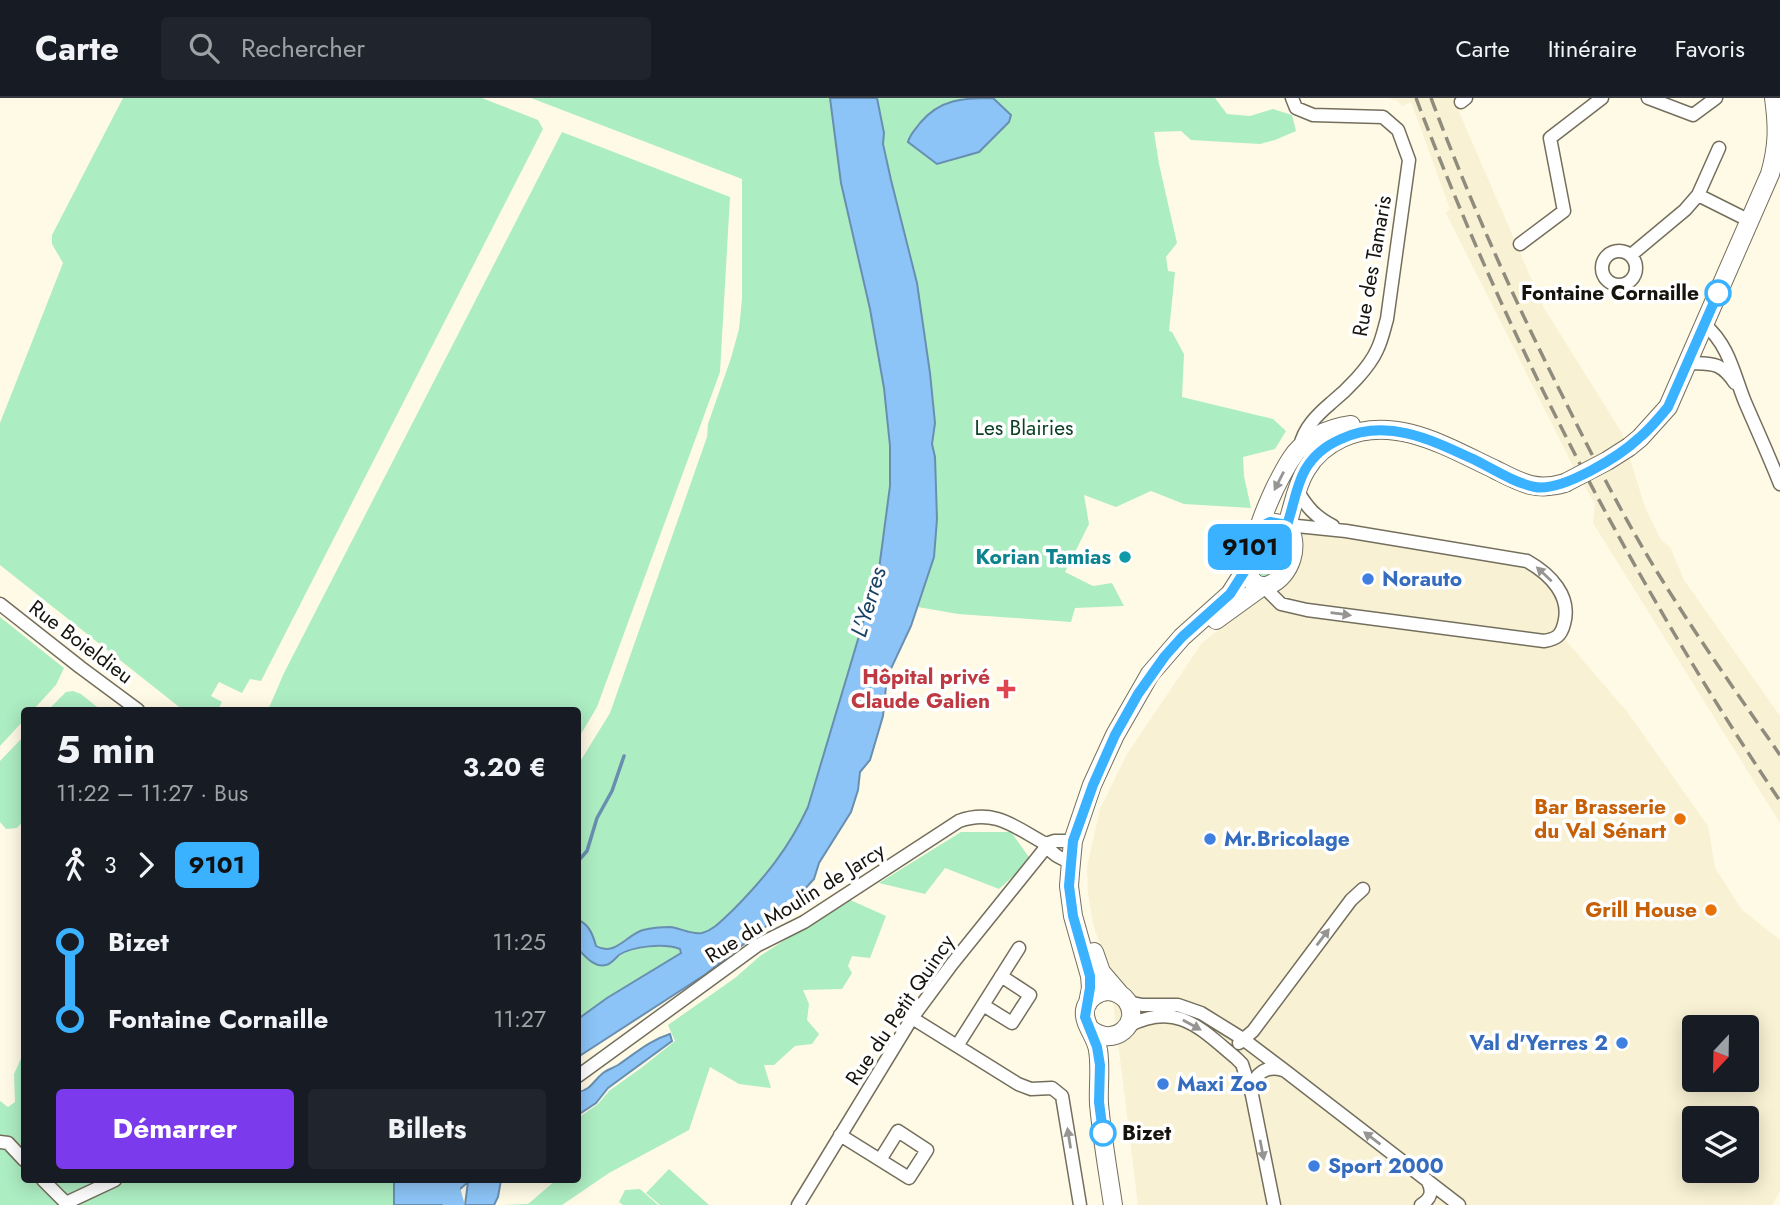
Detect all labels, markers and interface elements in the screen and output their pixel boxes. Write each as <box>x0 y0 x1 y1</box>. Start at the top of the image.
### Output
search box <box>161 17 651 80</box>
text: Carte <box>35 25 119 72</box>
icon: search <box>185 29 223 67</box>
text: Rechercher <box>241 29 365 67</box>
text: Carte <box>1455 31 1510 66</box>
text: Itinéraire <box>1548 31 1637 66</box>
text: Favoris <box>1675 31 1745 66</box>
street label: Rue des Tamaris <box>1345 193 1399 339</box>
place label: Fontaine Cornaille <box>1521 278 1699 308</box>
marker: Fontaine Cornaille <box>1705 280 1731 306</box>
park label: Les Blairies <box>974 413 1074 443</box>
one-way arrow <box>1274 471 1285 491</box>
line badge: 9101 <box>1201 524 1299 570</box>
text: 9101 <box>1222 529 1278 564</box>
place label: Korian Tamias <box>976 542 1111 572</box>
marker: Korian Tamias <box>1117 549 1133 565</box>
water label: L'Yerres <box>841 562 895 641</box>
place label: Norauto <box>1382 564 1462 594</box>
one-way arrow <box>1536 566 1553 582</box>
marker: Norauto <box>1360 571 1376 587</box>
street label: Rue Boieldieu <box>23 593 139 691</box>
one-way arrow <box>1330 609 1352 620</box>
place label: Hôpital privé Claude Galien <box>851 662 990 716</box>
marker: Hôpital privé Claude Galien <box>996 679 1016 699</box>
text: 5 min <box>56 722 155 777</box>
text: 3.20 € <box>463 748 546 786</box>
text: 11:22 – 11:27 · Bus <box>56 776 248 810</box>
place label: Bar Brasserie du Val Sénart <box>1534 792 1666 846</box>
marker: Bar Brasserie du Val Sénart <box>1672 811 1688 827</box>
place label: Mr.Bricolage <box>1224 824 1350 854</box>
marker: Mr.Bricolage <box>1202 831 1218 847</box>
street label: Rue du Moulin de Jarcy <box>699 835 891 970</box>
icon: walk <box>56 846 94 884</box>
icon: forward <box>127 846 165 884</box>
text: 9101 <box>189 847 245 882</box>
text: 3 <box>104 848 117 882</box>
place label: Grill House <box>1585 895 1697 925</box>
marker: Grill House <box>1703 902 1719 918</box>
text: Bizet <box>108 923 169 961</box>
text: 11:25 <box>492 925 546 959</box>
street label: Rue du Petit Quincy <box>838 928 962 1091</box>
one-way arrow <box>1316 928 1330 946</box>
text: Fontaine Cornaille <box>108 1000 328 1038</box>
text: 11:27 <box>493 1002 546 1036</box>
north arrow <box>1682 1015 1759 1092</box>
map controls <box>1682 1015 1759 1183</box>
one-way arrow <box>1183 1018 1203 1030</box>
place label: Val d'Yerres 2 <box>1469 1028 1608 1058</box>
marker: Val d'Yerres 2 <box>1614 1035 1630 1051</box>
place label: Maxi Zoo <box>1177 1069 1267 1099</box>
marker: Maxi Zoo <box>1155 1076 1171 1092</box>
button: Démarrer <box>56 1089 294 1169</box>
button: Billets <box>308 1089 546 1169</box>
button: layers <box>1682 1106 1759 1183</box>
place label: Bizet <box>1122 1118 1171 1148</box>
marker: Bizet <box>1090 1120 1116 1146</box>
one-way arrow <box>1063 1127 1074 1149</box>
one-way arrow <box>1363 1131 1381 1145</box>
one-way arrow <box>1257 1139 1268 1161</box>
place label: Sport 2000 <box>1328 1151 1444 1181</box>
marker: Sport 2000 <box>1306 1158 1322 1174</box>

